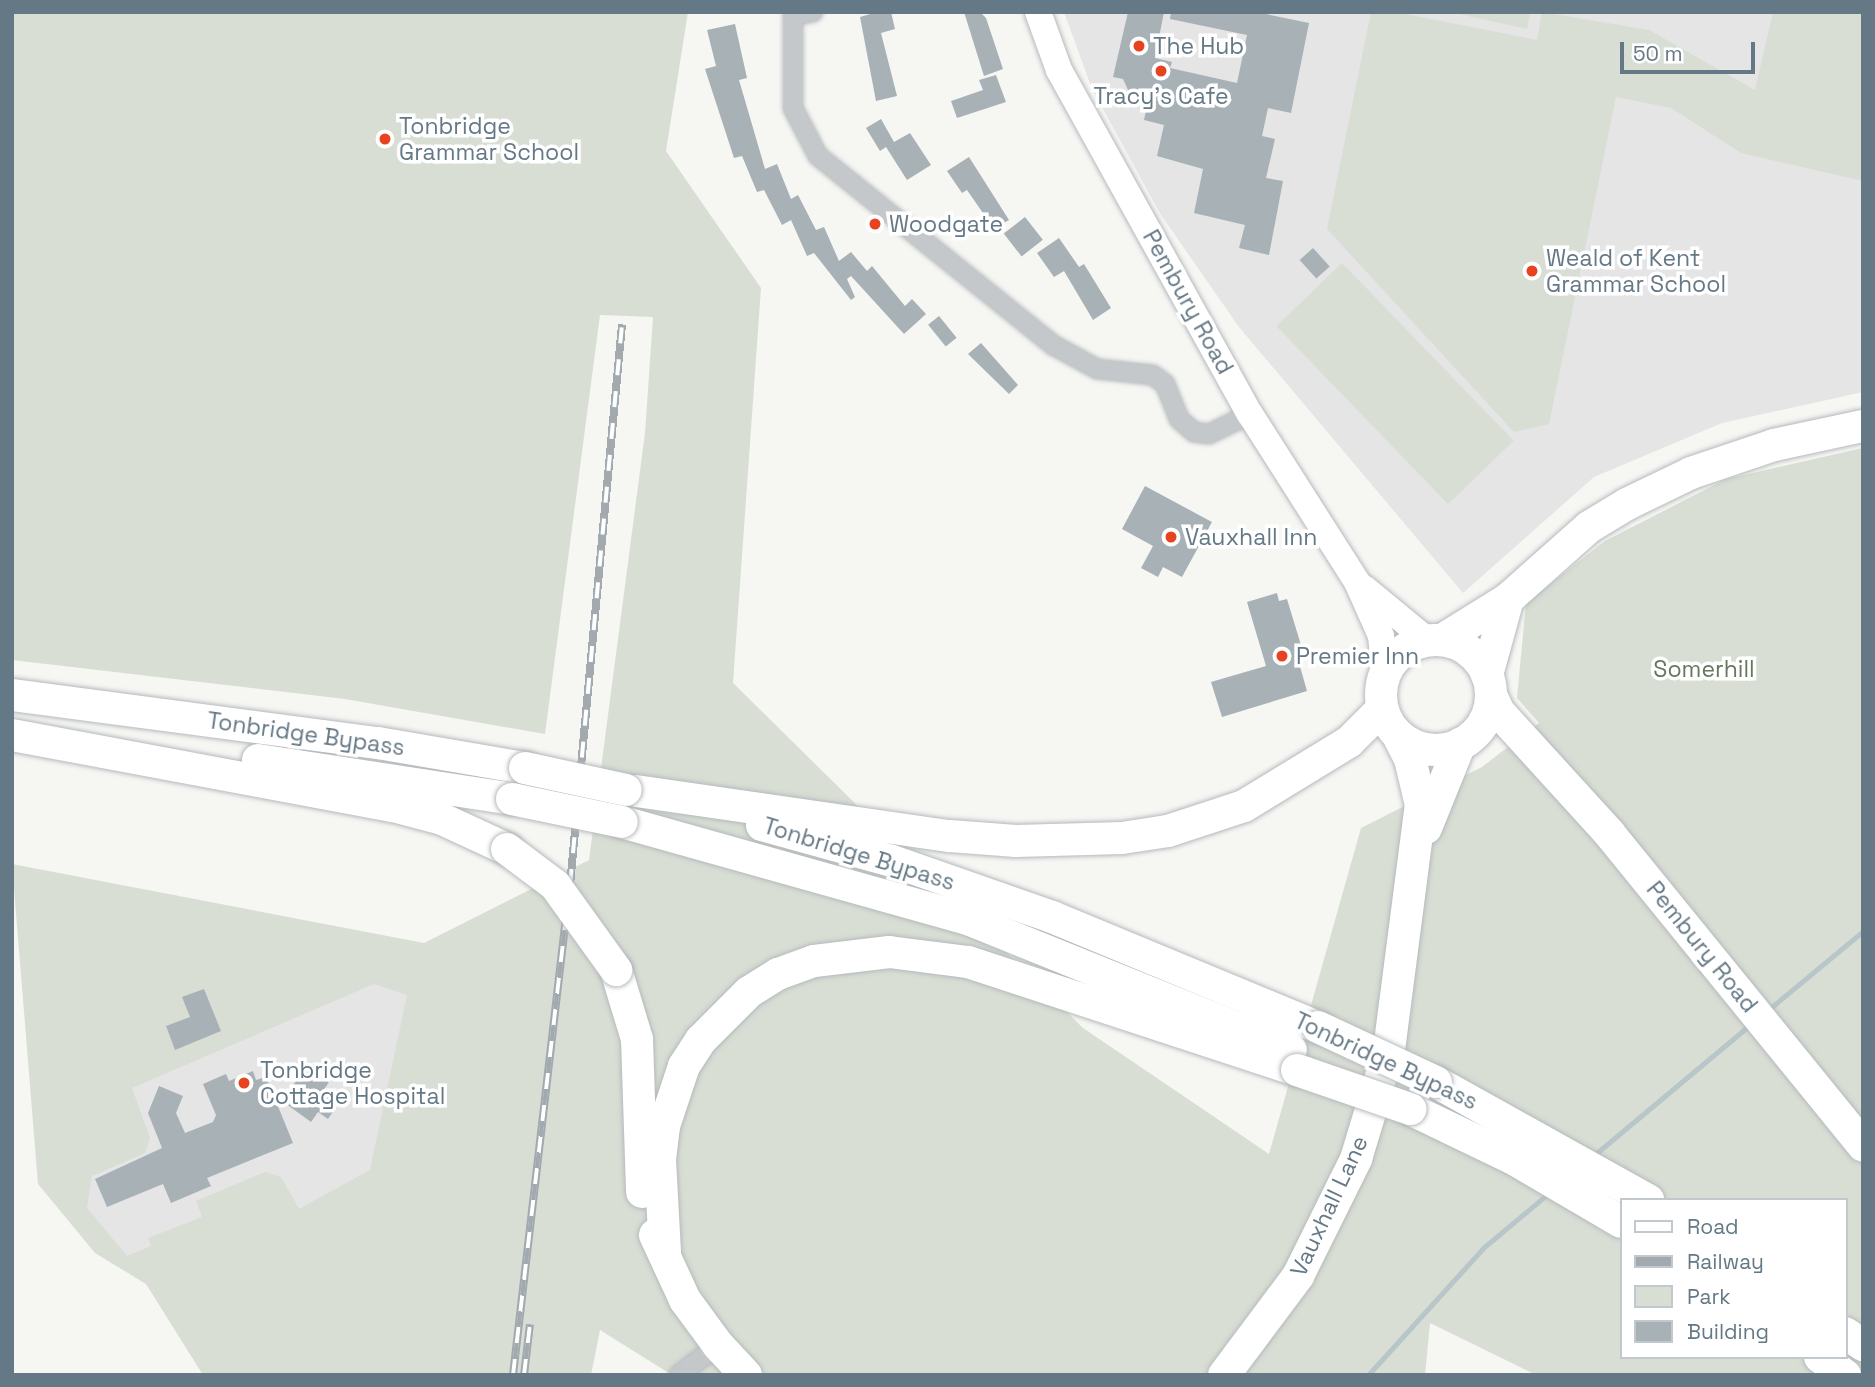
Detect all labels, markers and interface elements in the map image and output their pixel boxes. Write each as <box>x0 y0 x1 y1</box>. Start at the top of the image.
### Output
scale bar <box>1623 28 1758 72</box>
place label: The Hub <box>1153 32 1244 60</box>
marker: The Hub <box>1131 38 1147 54</box>
text: 50 m <box>1633 40 1683 67</box>
marker: Tracy's Cafe <box>1153 63 1169 79</box>
place label: Tracy's Cafe <box>1093 82 1229 110</box>
place label: Tonbridge Grammar School <box>399 112 579 166</box>
marker: Tonbridge Grammar School <box>377 131 393 147</box>
place label: Woodgate <box>889 210 1003 238</box>
marker: Woodgate <box>867 216 883 232</box>
street label: Pembury Road <box>1137 225 1239 379</box>
place label: Weald of Kent Grammar School <box>1546 244 1726 298</box>
marker: Weald of Kent Grammar School <box>1524 263 1540 279</box>
place label: Vauxhall Inn <box>1185 523 1317 551</box>
marker: Vauxhall Inn <box>1163 529 1179 545</box>
place label: Premier Inn <box>1296 642 1419 670</box>
marker: Premier Inn <box>1274 648 1290 664</box>
park label: Somerhill <box>1653 655 1755 683</box>
street label: Tonbridge Bypass <box>205 706 407 762</box>
street label: Tonbridge Bypass <box>760 812 958 896</box>
street label: Pembury Road <box>1641 876 1763 1018</box>
street label: Tonbridge Bypass <box>1290 1006 1482 1116</box>
place label: Tonbridge Cottage Hospital <box>260 1056 445 1110</box>
marker: Tonbridge Cottage Hospital <box>234 1073 254 1093</box>
street label: Vauxhall Lane <box>1284 1131 1374 1281</box>
legend <box>1619 1198 1847 1359</box>
text: Road <box>1687 1213 1739 1240</box>
text: Railway <box>1687 1248 1764 1275</box>
text: Park <box>1687 1283 1731 1310</box>
text: Building <box>1687 1318 1769 1345</box>

